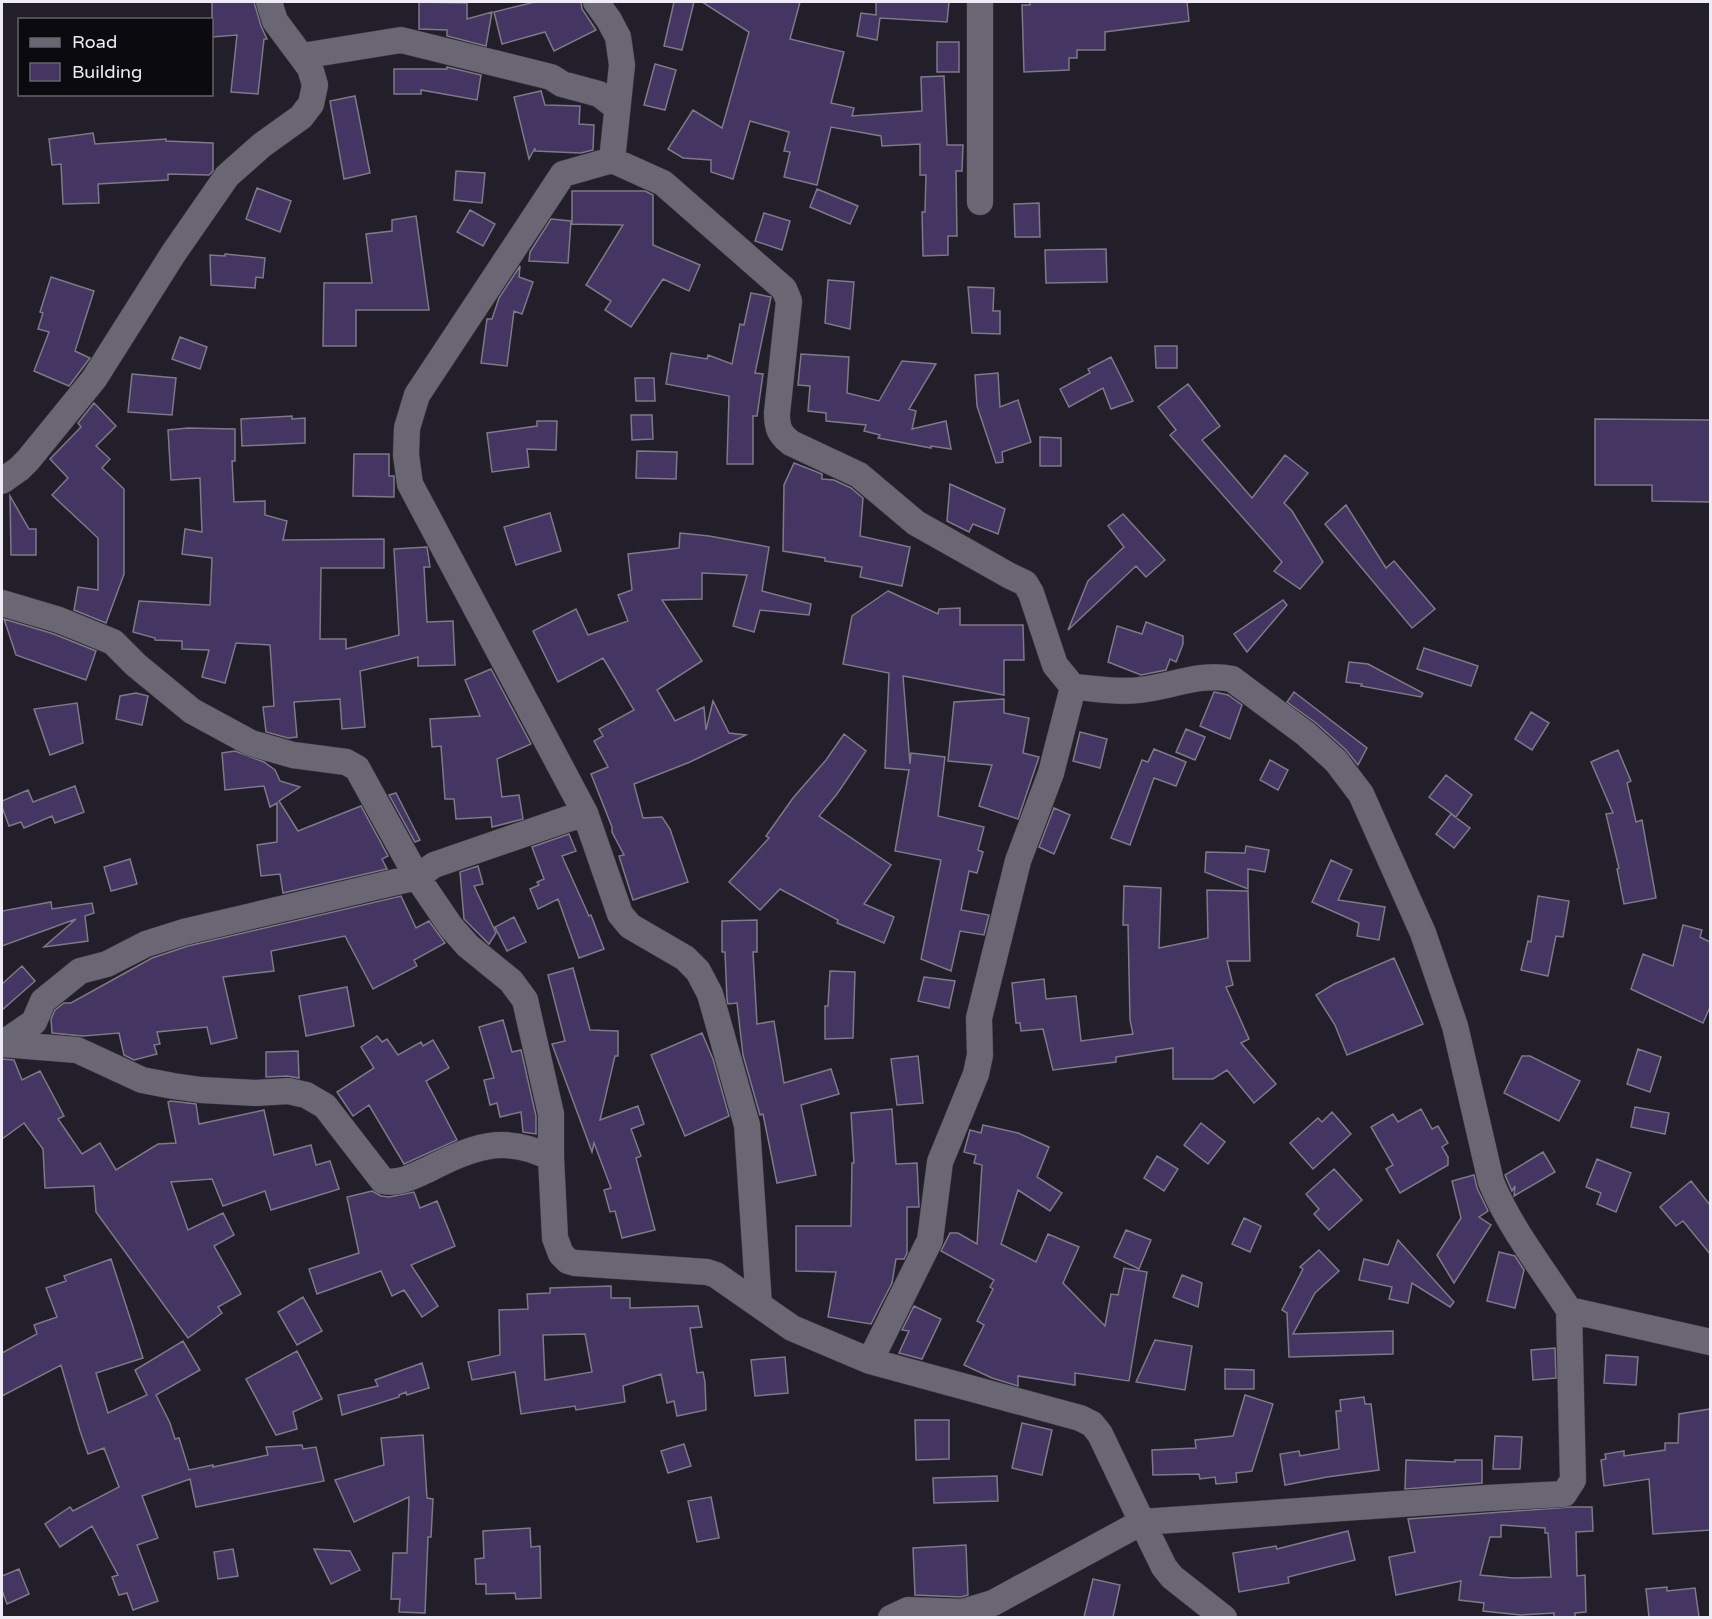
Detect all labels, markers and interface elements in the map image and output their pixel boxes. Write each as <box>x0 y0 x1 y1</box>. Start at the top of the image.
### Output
legend <box>18 18 213 96</box>
text: Road <box>72 31 117 53</box>
text: Building <box>72 61 142 83</box>

